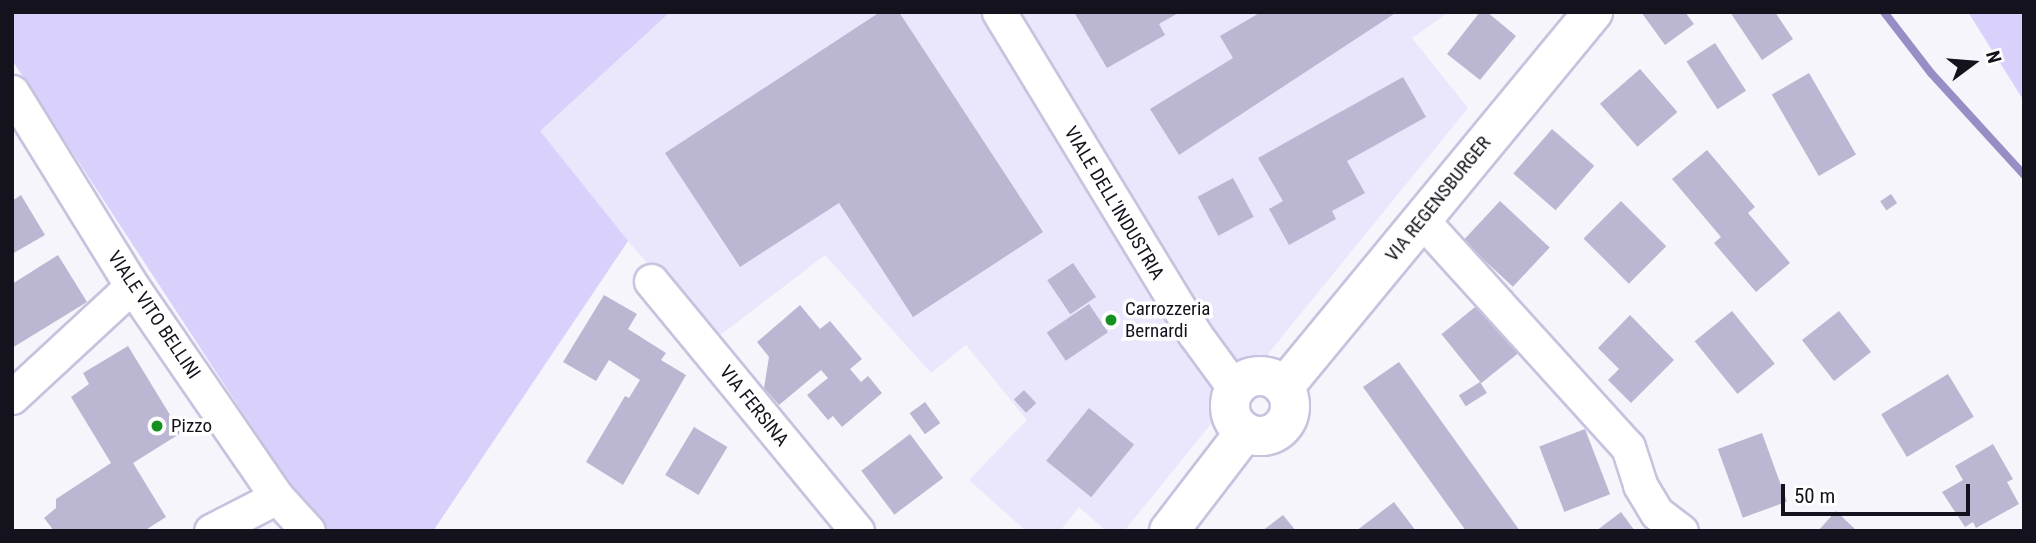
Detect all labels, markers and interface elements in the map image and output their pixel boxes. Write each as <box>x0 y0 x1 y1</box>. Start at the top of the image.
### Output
north arrow <box>1938 28 2008 98</box>
text: N <box>1981 48 2006 66</box>
street label: VIALE DELL'INDUSTRIA <box>1059 122 1169 284</box>
street label: VIA REGENSBURGER <box>1380 132 1496 266</box>
street label: VIALE VITO BELLINI <box>103 247 205 383</box>
place label: Carrozzeria Bernardi <box>1125 298 1210 342</box>
marker: Carrozzeria Bernardi <box>1103 312 1119 328</box>
street label: VIA FERSINA <box>715 361 793 451</box>
place label: Pizzo <box>171 415 212 437</box>
marker: Pizzo <box>149 418 165 434</box>
scale bar <box>1784 470 1973 514</box>
text: 50 m <box>1794 484 1835 508</box>

